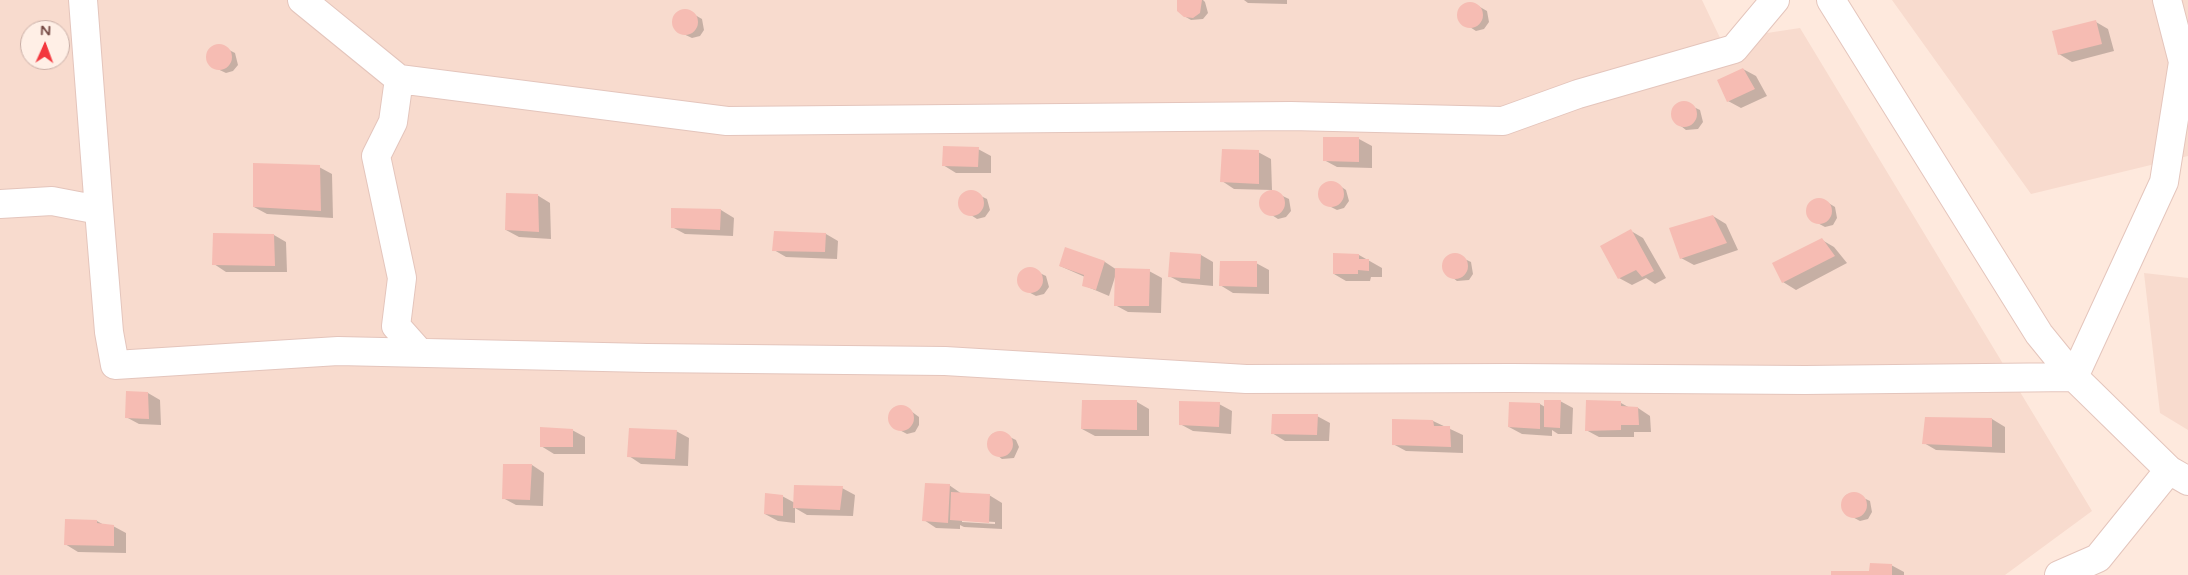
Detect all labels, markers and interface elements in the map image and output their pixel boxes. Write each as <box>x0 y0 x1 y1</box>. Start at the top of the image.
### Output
north arrow <box>20 20 70 70</box>
text: N <box>40 22 51 39</box>

